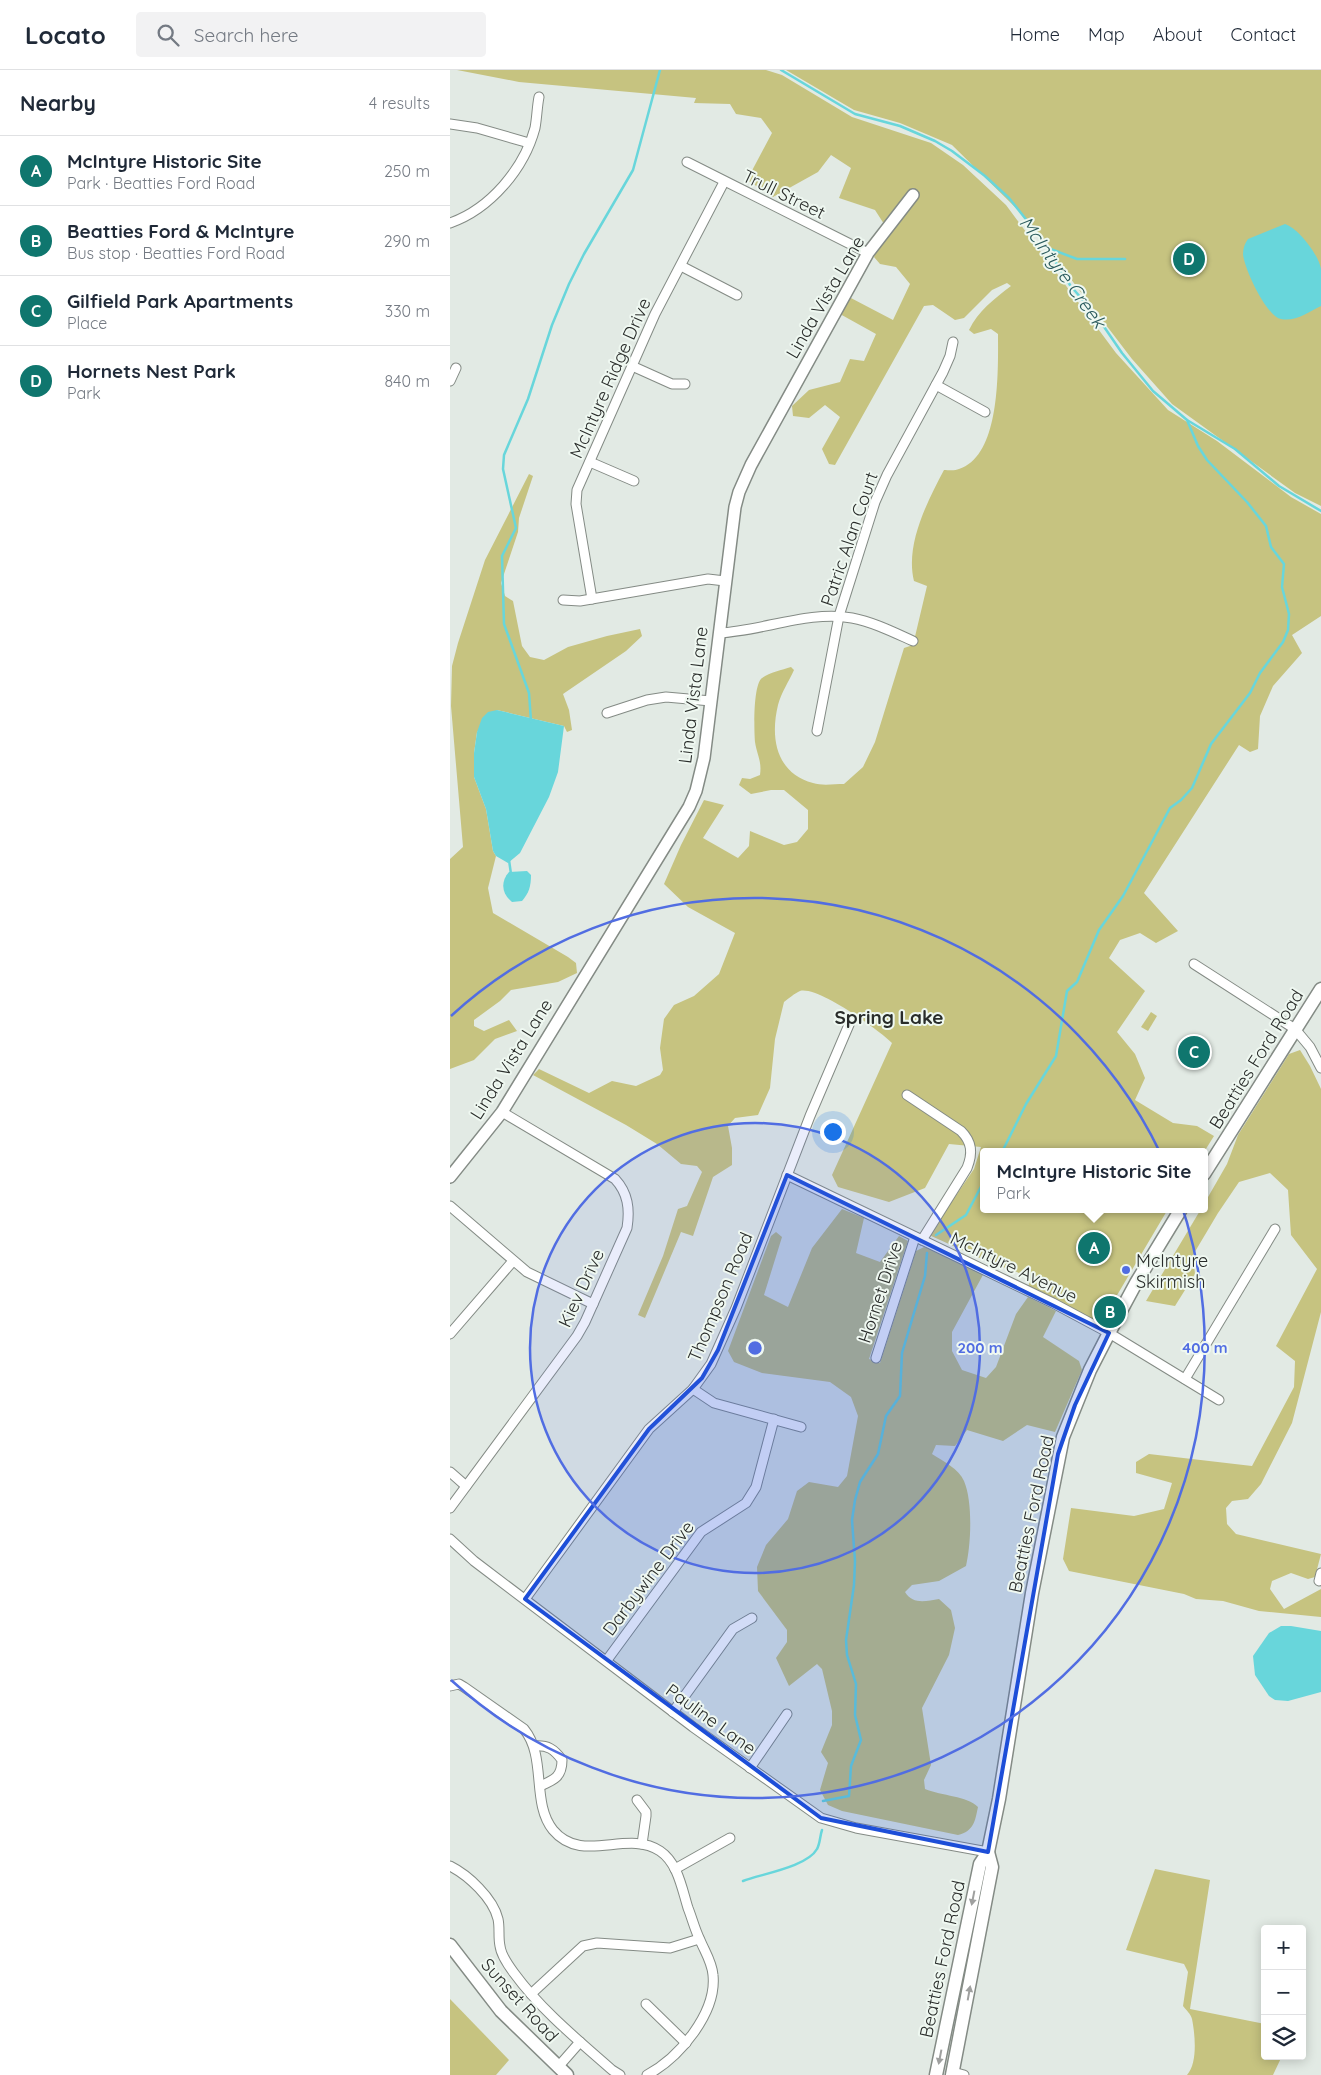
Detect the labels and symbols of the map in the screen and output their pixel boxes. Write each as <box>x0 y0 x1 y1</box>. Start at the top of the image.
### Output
street label: Trull Street <box>739 164 829 224</box>
water label: McIntyre Creek <box>1014 211 1113 334</box>
street label: Linda Vista Lane <box>781 232 869 362</box>
pin: D <box>1173 240 1205 278</box>
street label: McIntyre Ridge Drive <box>564 294 656 462</box>
street label: Patric Alan Court <box>815 469 883 609</box>
street label: Linda Vista Lane <box>673 625 713 765</box>
street label: Beatties Ford Road <box>1204 985 1308 1133</box>
street label: Linda Vista Lane <box>465 994 557 1124</box>
district label: Spring Lake <box>835 1005 943 1029</box>
pin: C <box>1178 1033 1210 1071</box>
your location <box>820 1119 846 1145</box>
street label: McIntyre Avenue <box>947 1226 1081 1308</box>
street label: Thompson Road <box>682 1229 758 1365</box>
pin: A <box>1078 1229 1110 1267</box>
street label: Hornet Drive <box>853 1238 907 1346</box>
street label: Kiev Drive <box>553 1245 609 1331</box>
place label: McIntyre Skirmish <box>1136 1249 1208 1293</box>
marker: McIntyre Skirmish <box>1120 1264 1132 1276</box>
pin: B <box>1094 1293 1126 1331</box>
text: 200 m <box>958 1338 1003 1357</box>
text: 400 m <box>1182 1338 1228 1357</box>
centre of rings <box>746 1339 764 1357</box>
street label: Beatties Ford Road <box>1003 1433 1059 1595</box>
street label: Darbywine Drive <box>597 1516 699 1640</box>
street label: Pauline Lane <box>661 1678 761 1760</box>
street label: Beatties Ford Road <box>914 1878 970 2040</box>
one-way arrow <box>969 1890 977 1905</box>
street label: Sunset Road <box>476 1953 564 2047</box>
one-way arrow <box>965 1985 973 2001</box>
one-way arrow <box>936 2049 944 2064</box>

